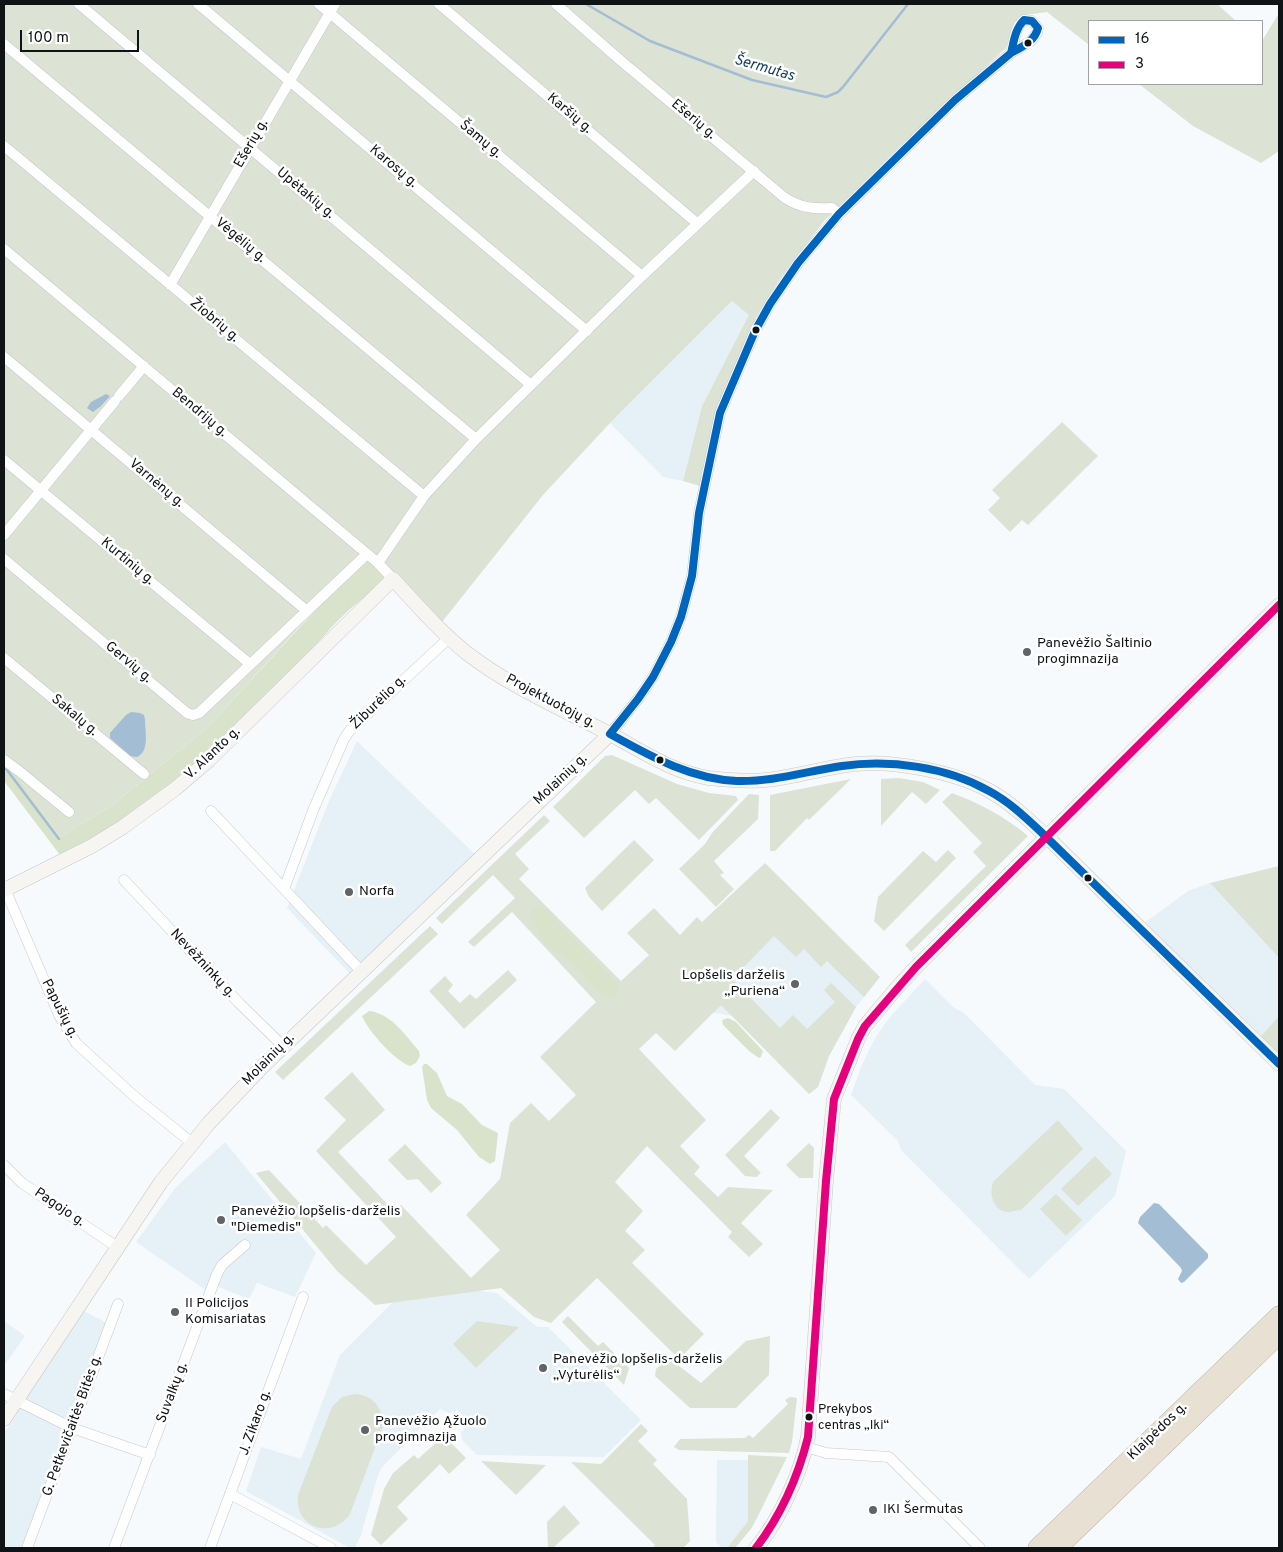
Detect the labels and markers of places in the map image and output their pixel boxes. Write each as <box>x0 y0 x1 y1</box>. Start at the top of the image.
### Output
unlabelled marker <box>1023 38 1033 48</box>
unlabelled marker <box>751 325 761 335</box>
place label: Panevėžio Šaltinio progimnazija <box>1037 636 1152 669</box>
marker: Panevėžio Šaltinio progimnazija <box>1021 646 1033 658</box>
unlabelled marker <box>655 755 665 765</box>
unlabelled marker <box>1083 873 1093 883</box>
place label: Norfa <box>359 884 394 900</box>
marker: Norfa <box>343 886 355 898</box>
place label: Lopšelis darželis „Puriena“ <box>682 968 785 1000</box>
marker: Lopšelis darželis „Puriena“ <box>789 978 801 990</box>
place label: Panevėžio lopšelis-darželis "Diemedis" <box>231 1204 401 1236</box>
marker: Panevėžio lopšelis-darželis "Diemedis" <box>215 1214 227 1226</box>
place label: II Policijos Komisariatas <box>185 1296 266 1328</box>
marker: II Policijos Komisariatas <box>169 1306 181 1318</box>
place label: Panevėžio lopšelis-darželis „Vyturėlis“ <box>553 1352 723 1384</box>
marker: Panevėžio lopšelis-darželis „Vyturėlis“ <box>537 1362 549 1374</box>
place label: Prekybos centras „Iki“ <box>818 1402 889 1433</box>
marker: Prekybos centras „Iki“ <box>804 1412 814 1422</box>
place label: Panevėžio Ąžuolo progimnazija <box>375 1414 487 1446</box>
marker: Panevėžio Ąžuolo progimnazija <box>359 1424 371 1436</box>
place label: IKI Šermutas <box>883 1502 963 1518</box>
marker: IKI Šermutas <box>867 1504 879 1516</box>

